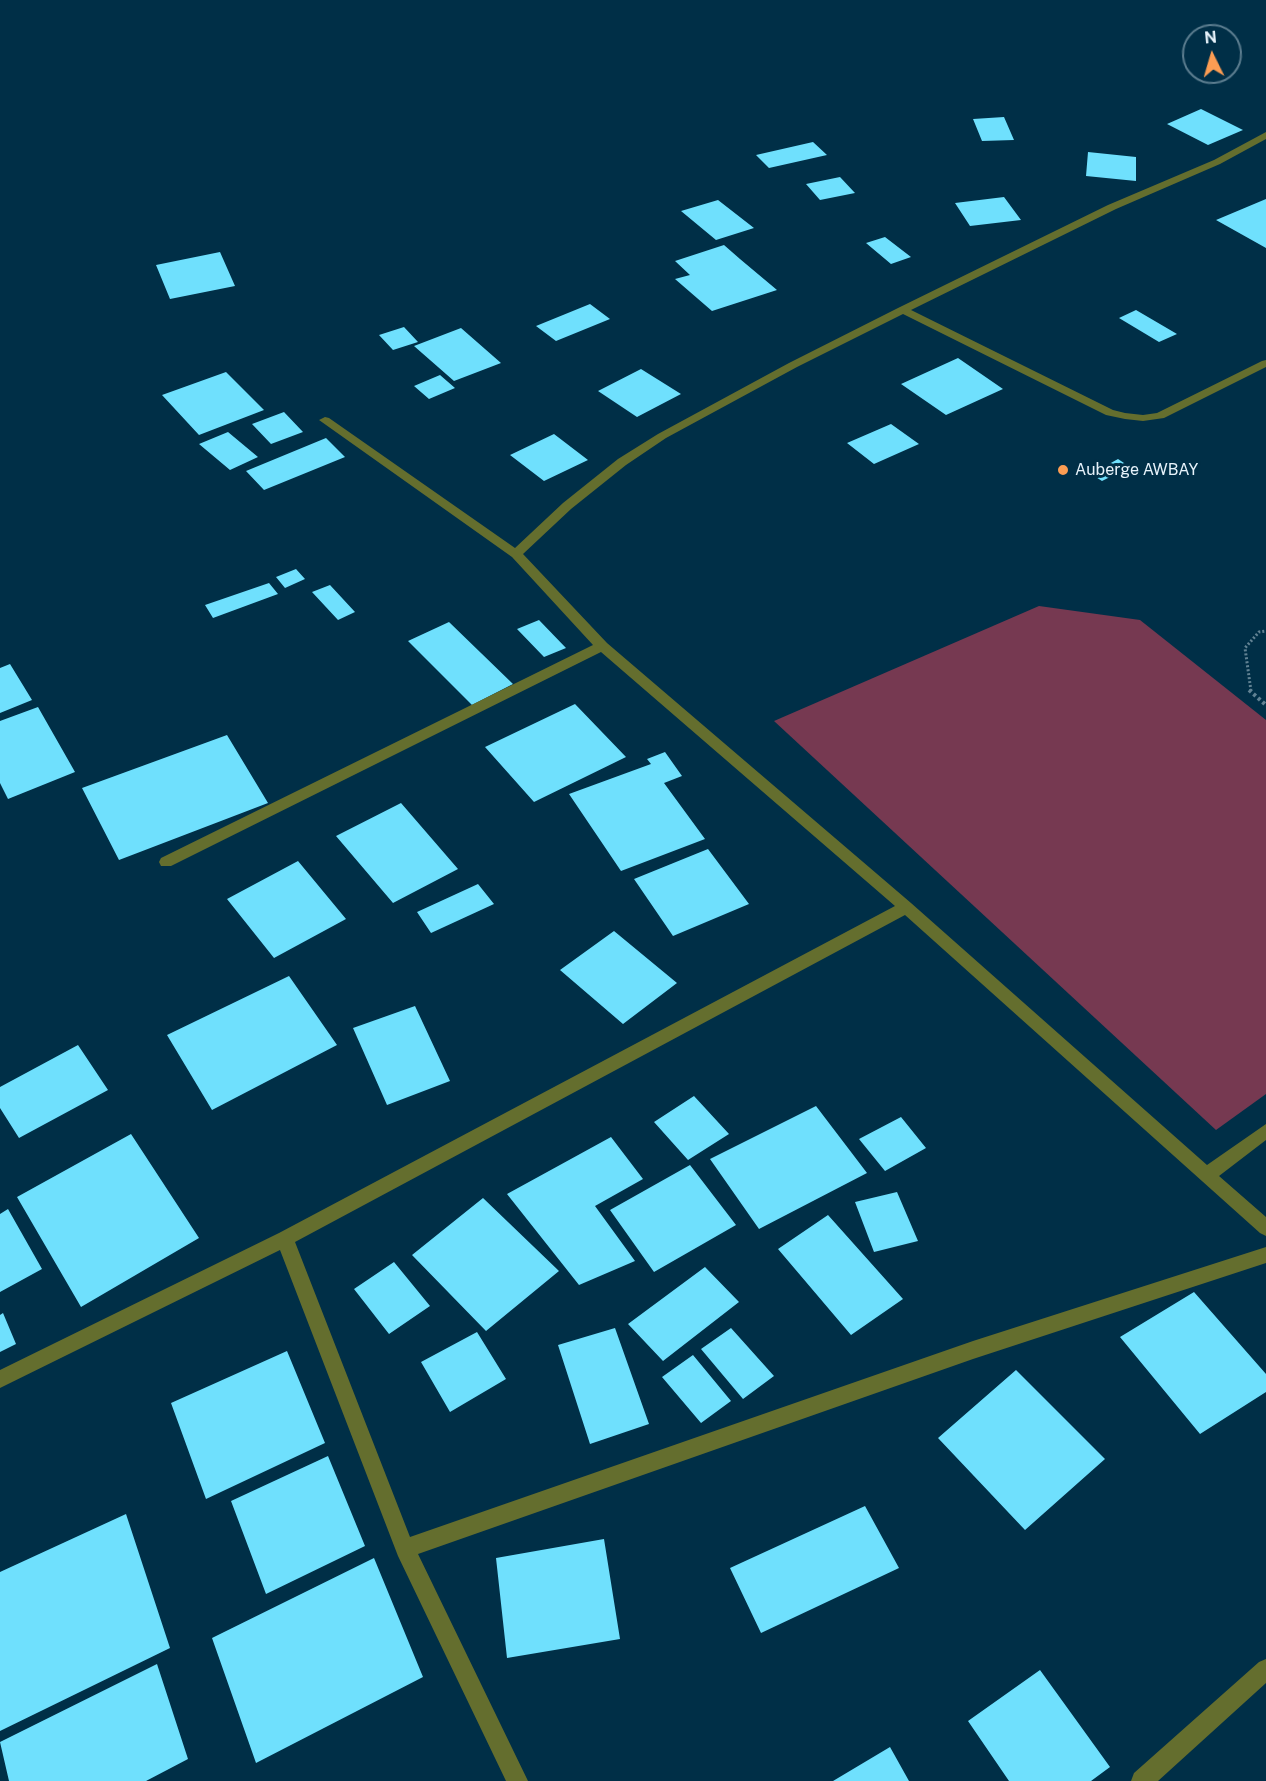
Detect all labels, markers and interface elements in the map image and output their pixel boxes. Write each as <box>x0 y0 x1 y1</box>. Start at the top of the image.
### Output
north arrow <box>1182 24 1242 84</box>
text: N <box>1203 28 1218 48</box>
place label: Auberge AWBAY <box>1075 460 1198 480</box>
marker: Auberge AWBAY <box>1056 463 1070 477</box>

